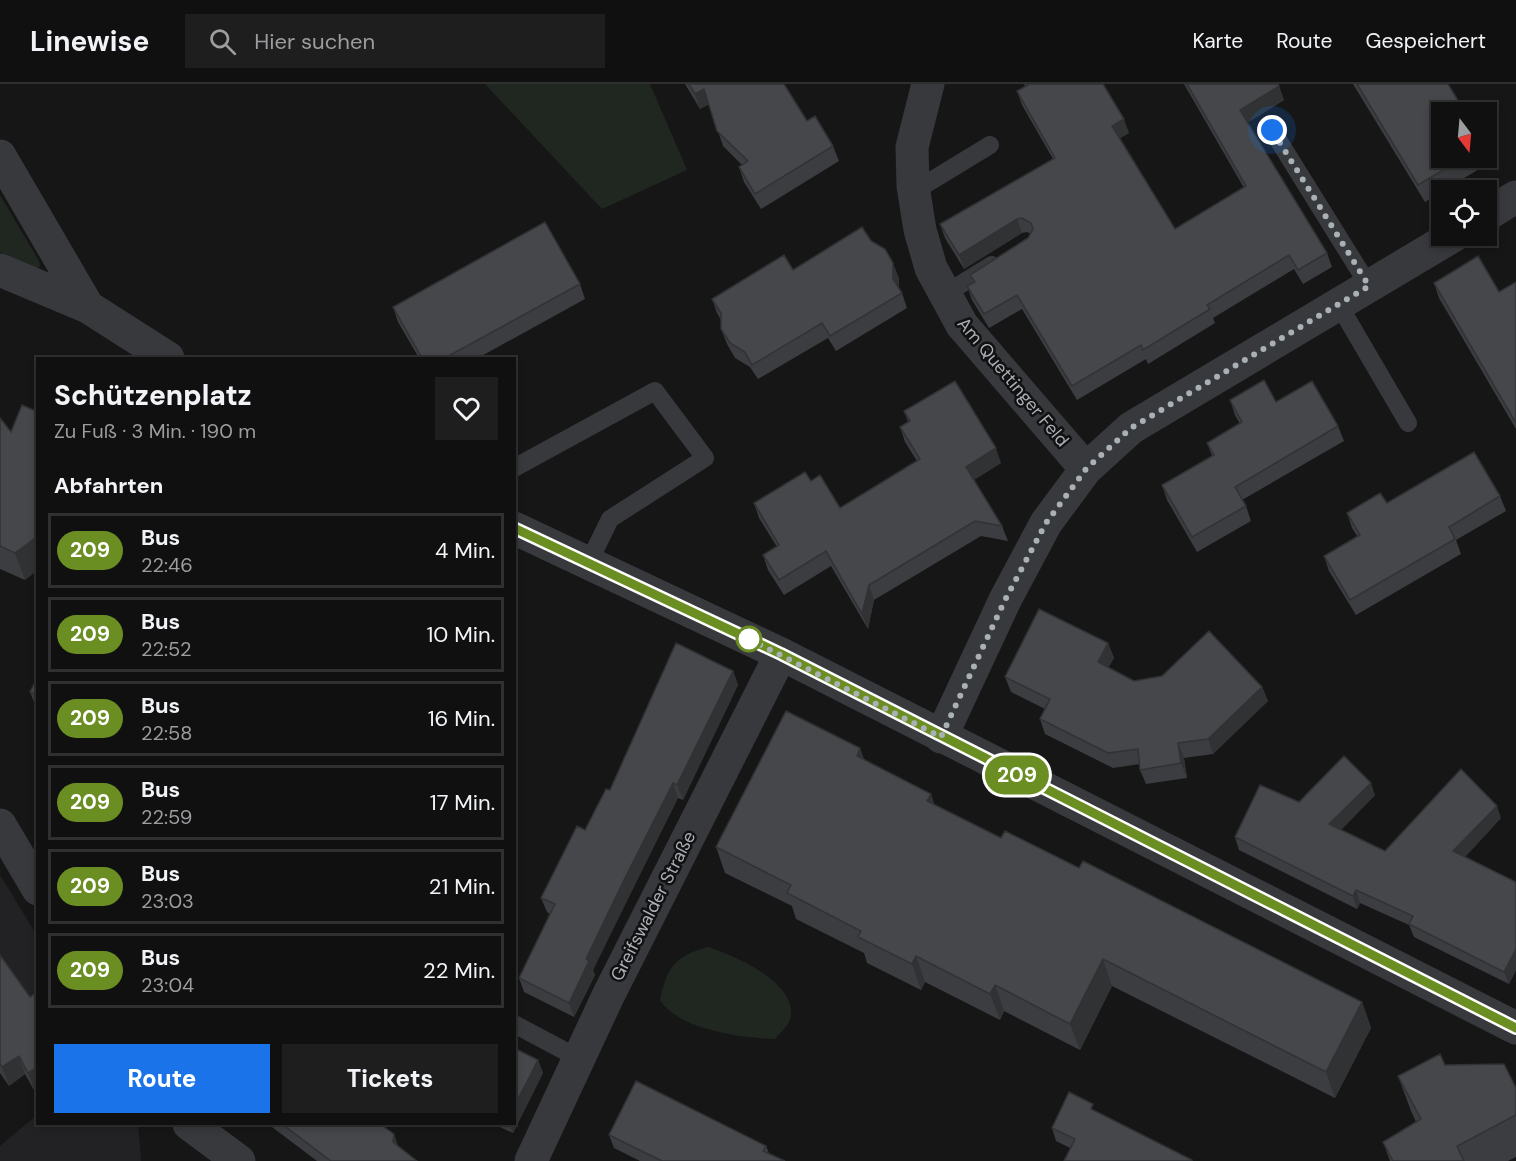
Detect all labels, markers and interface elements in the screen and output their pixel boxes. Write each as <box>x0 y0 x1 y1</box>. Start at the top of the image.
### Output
search box <box>185 14 605 68</box>
text: Linewise <box>30 23 149 60</box>
icon: search <box>206 25 239 58</box>
text: Hier suchen <box>254 27 375 56</box>
text: Karte <box>1192 27 1243 55</box>
text: Route <box>1276 27 1332 55</box>
text: Gespeichert <box>1365 27 1486 55</box>
north arrow <box>1431 102 1497 168</box>
map controls <box>1431 102 1497 246</box>
your location <box>1257 115 1287 145</box>
button: locate <box>1431 180 1497 246</box>
street label: Am Quettinger Feld <box>952 312 1074 452</box>
text: Schützenplatz <box>54 377 252 414</box>
button: heart <box>435 377 498 440</box>
text: Zu Fuß · 3 Min. · 190 m <box>54 418 256 444</box>
text: Abfahrten <box>54 471 163 500</box>
text: Bus <box>141 523 180 552</box>
text: 209 <box>70 536 110 564</box>
text: 4 Min. <box>435 536 495 565</box>
text: 22:46 <box>141 552 193 578</box>
text: Bus <box>141 607 180 636</box>
text: 209 <box>70 620 110 648</box>
text: 10 Min. <box>426 620 495 649</box>
unlabelled marker <box>736 626 762 652</box>
text: 22:52 <box>141 636 191 662</box>
text: Bus <box>141 691 180 720</box>
text: 209 <box>70 704 110 732</box>
text: 16 Min. <box>428 704 495 733</box>
text: 22:58 <box>141 720 192 746</box>
line badge: 209 <box>982 756 1052 794</box>
text: 209 <box>997 761 1037 789</box>
text: Bus <box>141 775 180 804</box>
text: 209 <box>70 788 110 816</box>
text: 17 Min. <box>430 788 495 817</box>
text: 22:59 <box>141 804 192 830</box>
street label: Greifswalder Straße <box>605 827 701 985</box>
text: Bus <box>141 859 180 888</box>
text: 209 <box>70 872 110 900</box>
text: 21 Min. <box>429 872 495 901</box>
text: 23:03 <box>141 888 194 914</box>
text: Bus <box>141 943 180 972</box>
text: 209 <box>70 956 110 984</box>
text: 22 Min. <box>423 956 495 985</box>
text: 23:04 <box>141 972 194 998</box>
button: Route <box>54 1044 270 1113</box>
button: Tickets <box>282 1044 498 1113</box>

